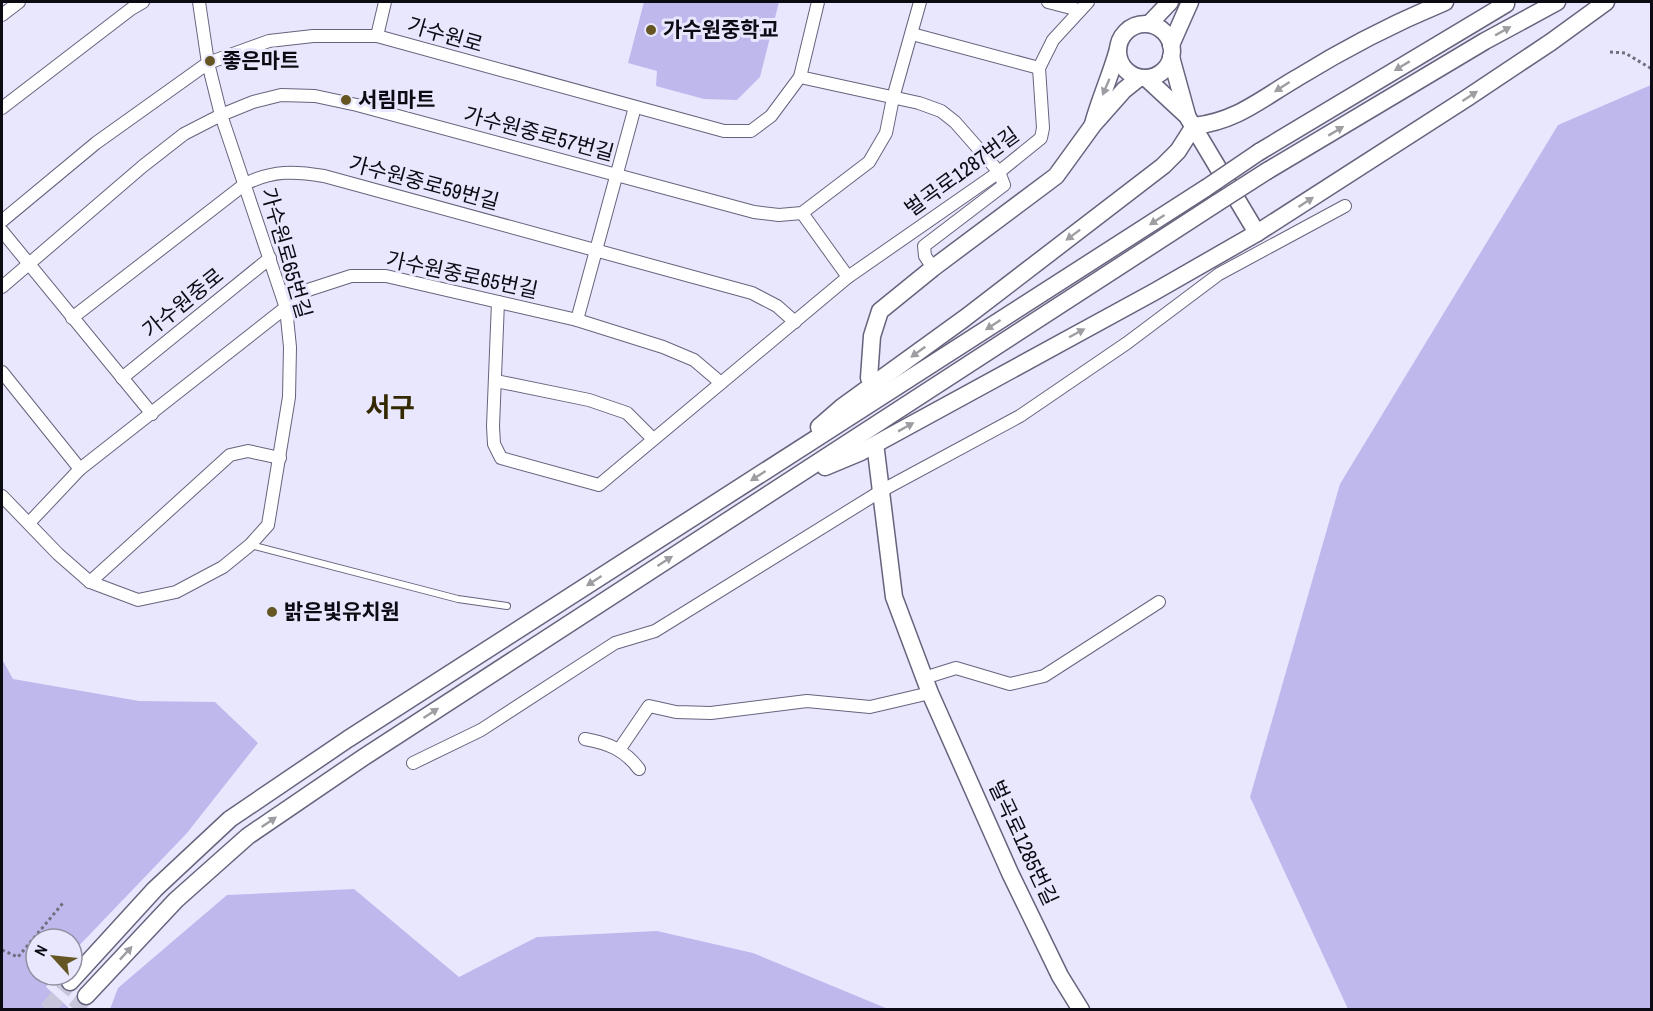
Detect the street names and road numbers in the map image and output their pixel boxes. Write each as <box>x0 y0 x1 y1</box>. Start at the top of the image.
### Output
street label: 가수원로 <box>404 10 486 59</box>
street label: 가수원중로57번길 <box>461 100 617 168</box>
street label: 벌곡로1287번길 <box>899 120 1025 223</box>
street label: 가수원중로59번길 <box>346 149 502 217</box>
street label: 가수원로65번길 <box>254 184 319 322</box>
street label: 가수원중로65번길 <box>384 244 541 305</box>
street label: 가수원중로 <box>136 261 229 344</box>
street label: 벌곡로1285번길 <box>982 776 1065 910</box>

